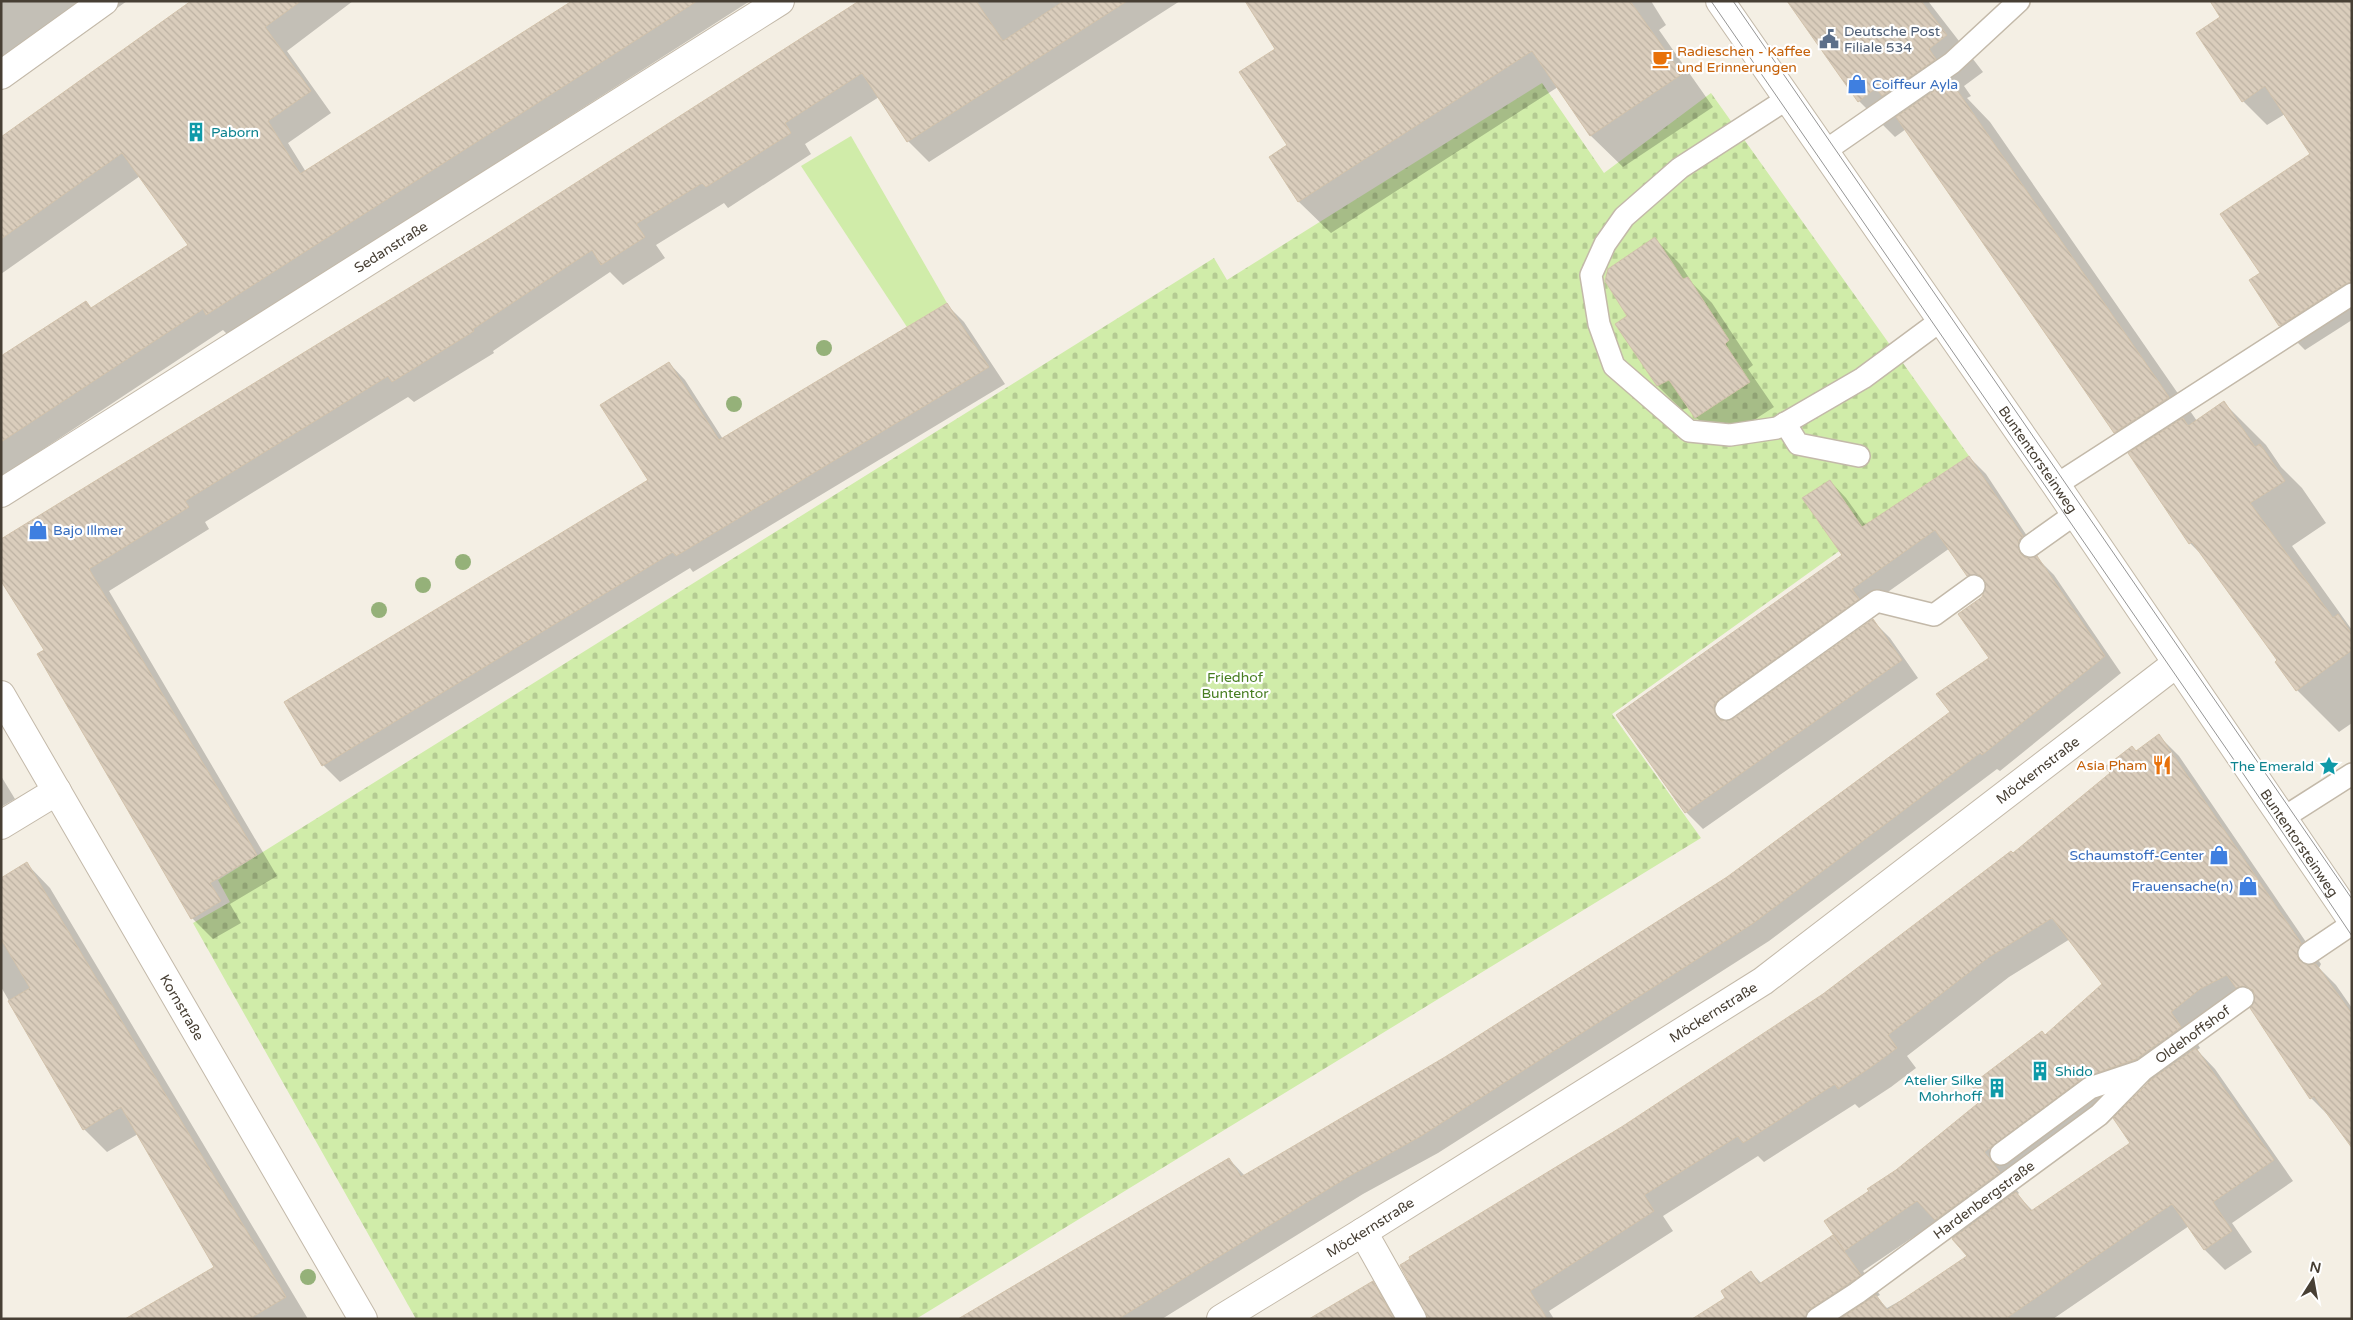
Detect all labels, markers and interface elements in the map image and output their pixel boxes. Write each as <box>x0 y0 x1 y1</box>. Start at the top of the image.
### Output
place label: Deutsche Post Filiale 534 <box>1844 23 1941 56</box>
public building icon: Deutsche Post Filiale 534 <box>1818 28 1840 50</box>
place label: Radieschen - Kaffee und Erinnerungen <box>1677 43 1811 76</box>
cafe icon: Radieschen - Kaffee und Erinnerungen <box>1651 48 1673 70</box>
shop icon: Coiffeur Ayla <box>1846 73 1868 95</box>
place label: Coiffeur Ayla <box>1872 76 1958 93</box>
building icon: Paborn <box>185 121 207 143</box>
place label: Paborn <box>211 124 259 141</box>
street label: Sedanstraße <box>351 217 431 276</box>
street label: Buntentorsteinweg <box>1995 402 2081 516</box>
shop icon: Bajo Illmer <box>27 519 49 541</box>
place label: Bajo Illmer <box>53 522 124 539</box>
park label: Friedhof Buntentor <box>1201 669 1269 702</box>
street label: Möckernstraße <box>1993 733 2083 807</box>
restaurant icon: Asia Pham <box>2151 754 2173 776</box>
place icon: The Emerald <box>2318 755 2340 777</box>
place label: Asia Pham <box>2076 757 2147 774</box>
place label: The Emerald <box>2230 758 2314 775</box>
street label: Buntentorsteinweg <box>2257 786 2342 900</box>
shop icon: Schaumstoff-Center <box>2208 844 2230 866</box>
place label: Schaumstoff-Center <box>2069 847 2205 864</box>
shop icon: Frauensache(n) <box>2237 875 2259 897</box>
place label: Frauensache(n) <box>2131 878 2233 895</box>
street label: Kornstraße <box>156 971 208 1043</box>
street label: Möckernstraße <box>1666 978 1760 1046</box>
street label: Oldehoffshof <box>2152 1001 2234 1067</box>
building icon: Shido <box>2029 1060 2051 1082</box>
place label: Shido <box>2055 1063 2093 1080</box>
place label: Atelier Silke Mohrhoff <box>1904 1072 1982 1105</box>
building icon: Atelier Silke Mohrhoff <box>1986 1077 2008 1099</box>
street label: Hardenbergstraße <box>1930 1157 2038 1243</box>
street label: Möckernstraße <box>1323 1194 1417 1261</box>
north arrow <box>2288 1255 2338 1305</box>
text: N <box>2308 1258 2323 1277</box>

